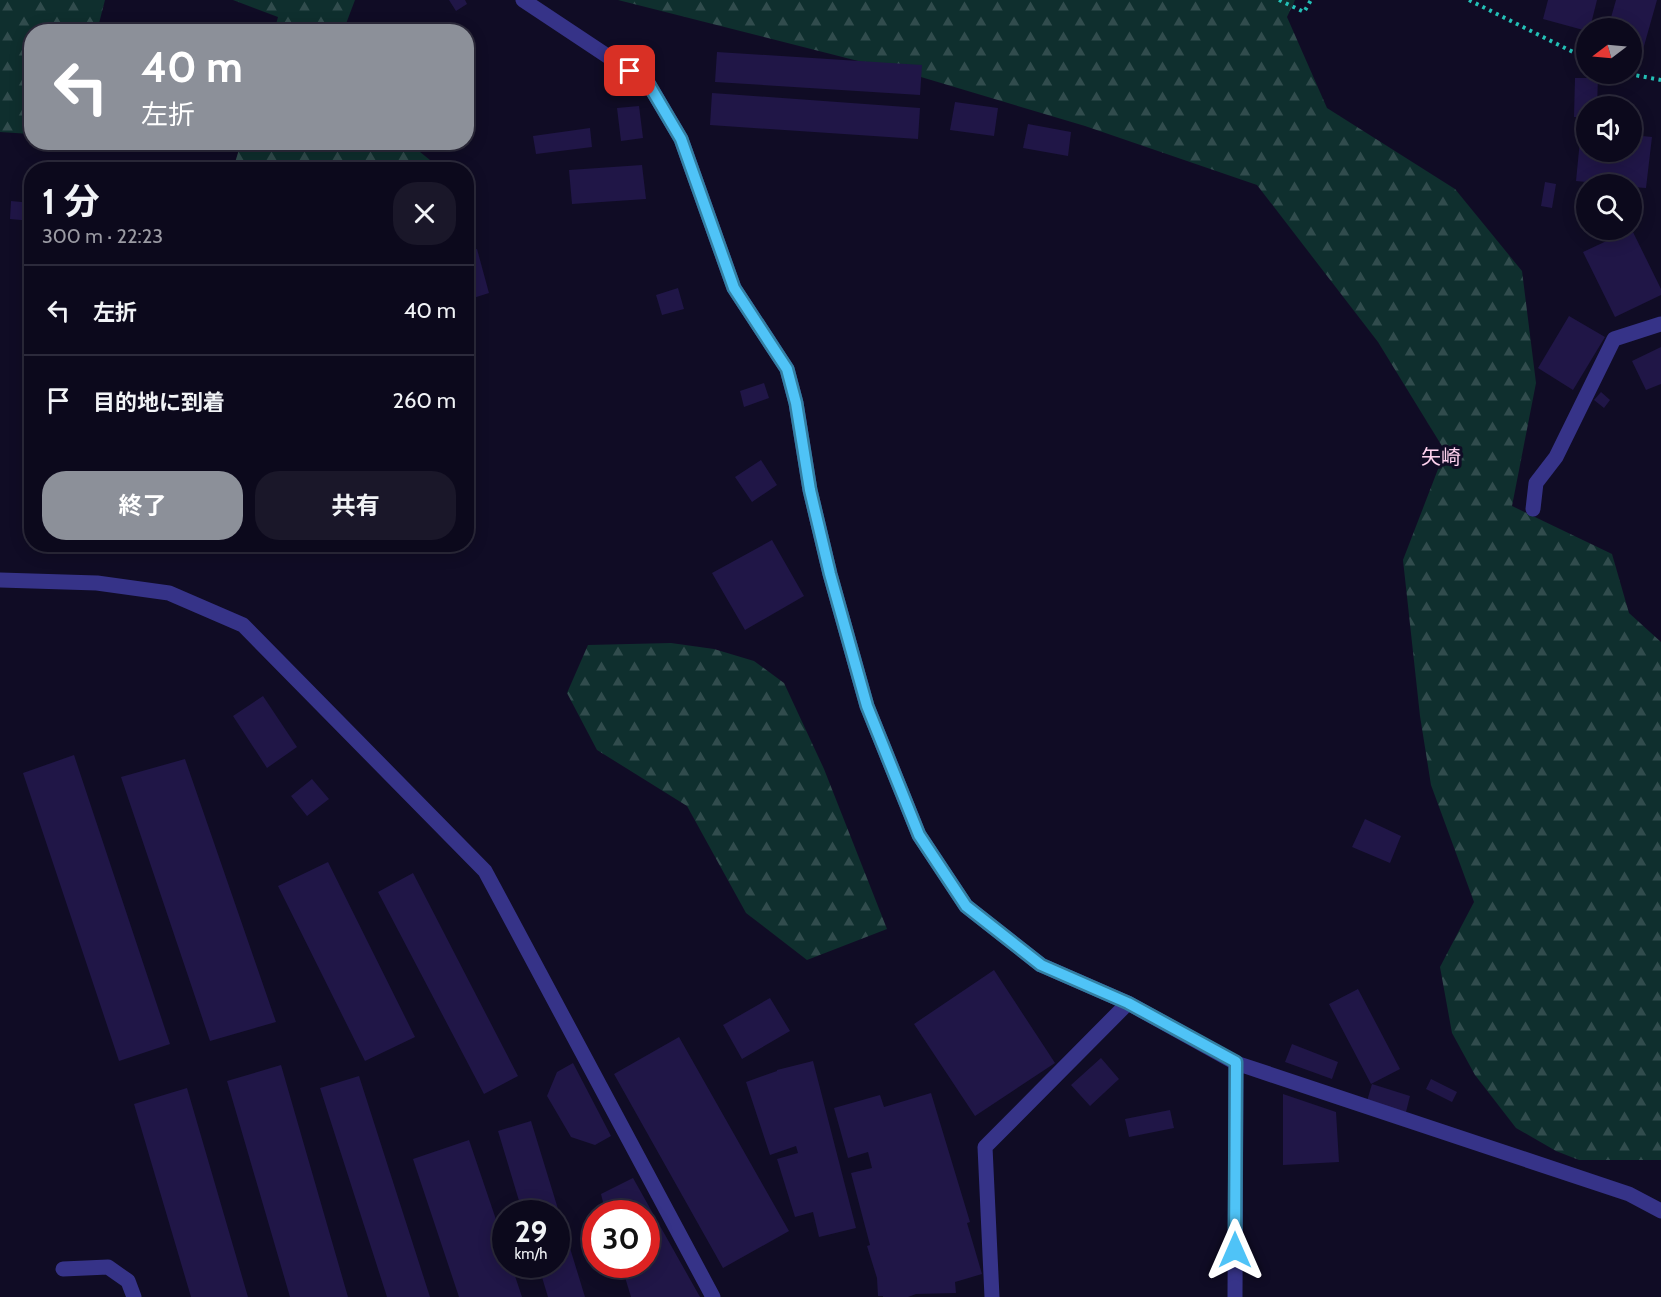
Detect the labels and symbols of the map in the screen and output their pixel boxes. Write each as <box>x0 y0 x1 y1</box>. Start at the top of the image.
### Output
north arrow <box>1576 18 1642 84</box>
pin <box>604 45 655 96</box>
district label: 矢崎 <box>1421 445 1461 469</box>
speed limit sign: 30 <box>582 1200 660 1278</box>
position arrow <box>1203 1218 1267 1282</box>

